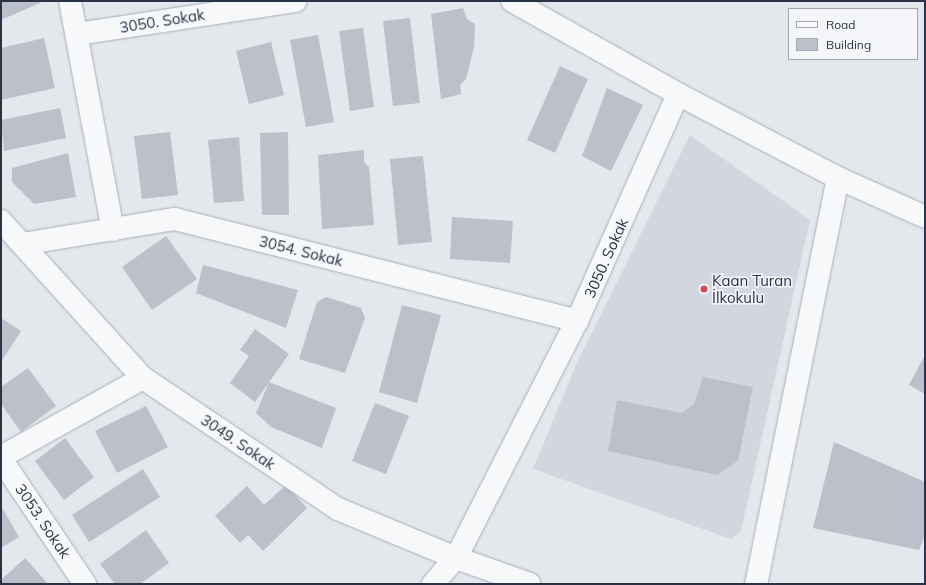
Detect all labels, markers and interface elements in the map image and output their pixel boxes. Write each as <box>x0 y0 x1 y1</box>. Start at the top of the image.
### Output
street label: 3050. Sokak <box>118 5 206 37</box>
legend <box>788 8 918 60</box>
text: Road <box>826 17 855 32</box>
text: Building <box>826 37 871 52</box>
street label: 3050. Sokak <box>580 215 632 301</box>
street label: 3054. Sokak <box>257 232 345 270</box>
place label: Kaan Turan İlkokulu <box>712 271 792 306</box>
marker: Kaan Turan İlkokulu <box>699 284 709 294</box>
street label: 3049. Sokak <box>197 411 279 473</box>
street label: 3053. Sokak <box>12 480 74 562</box>

